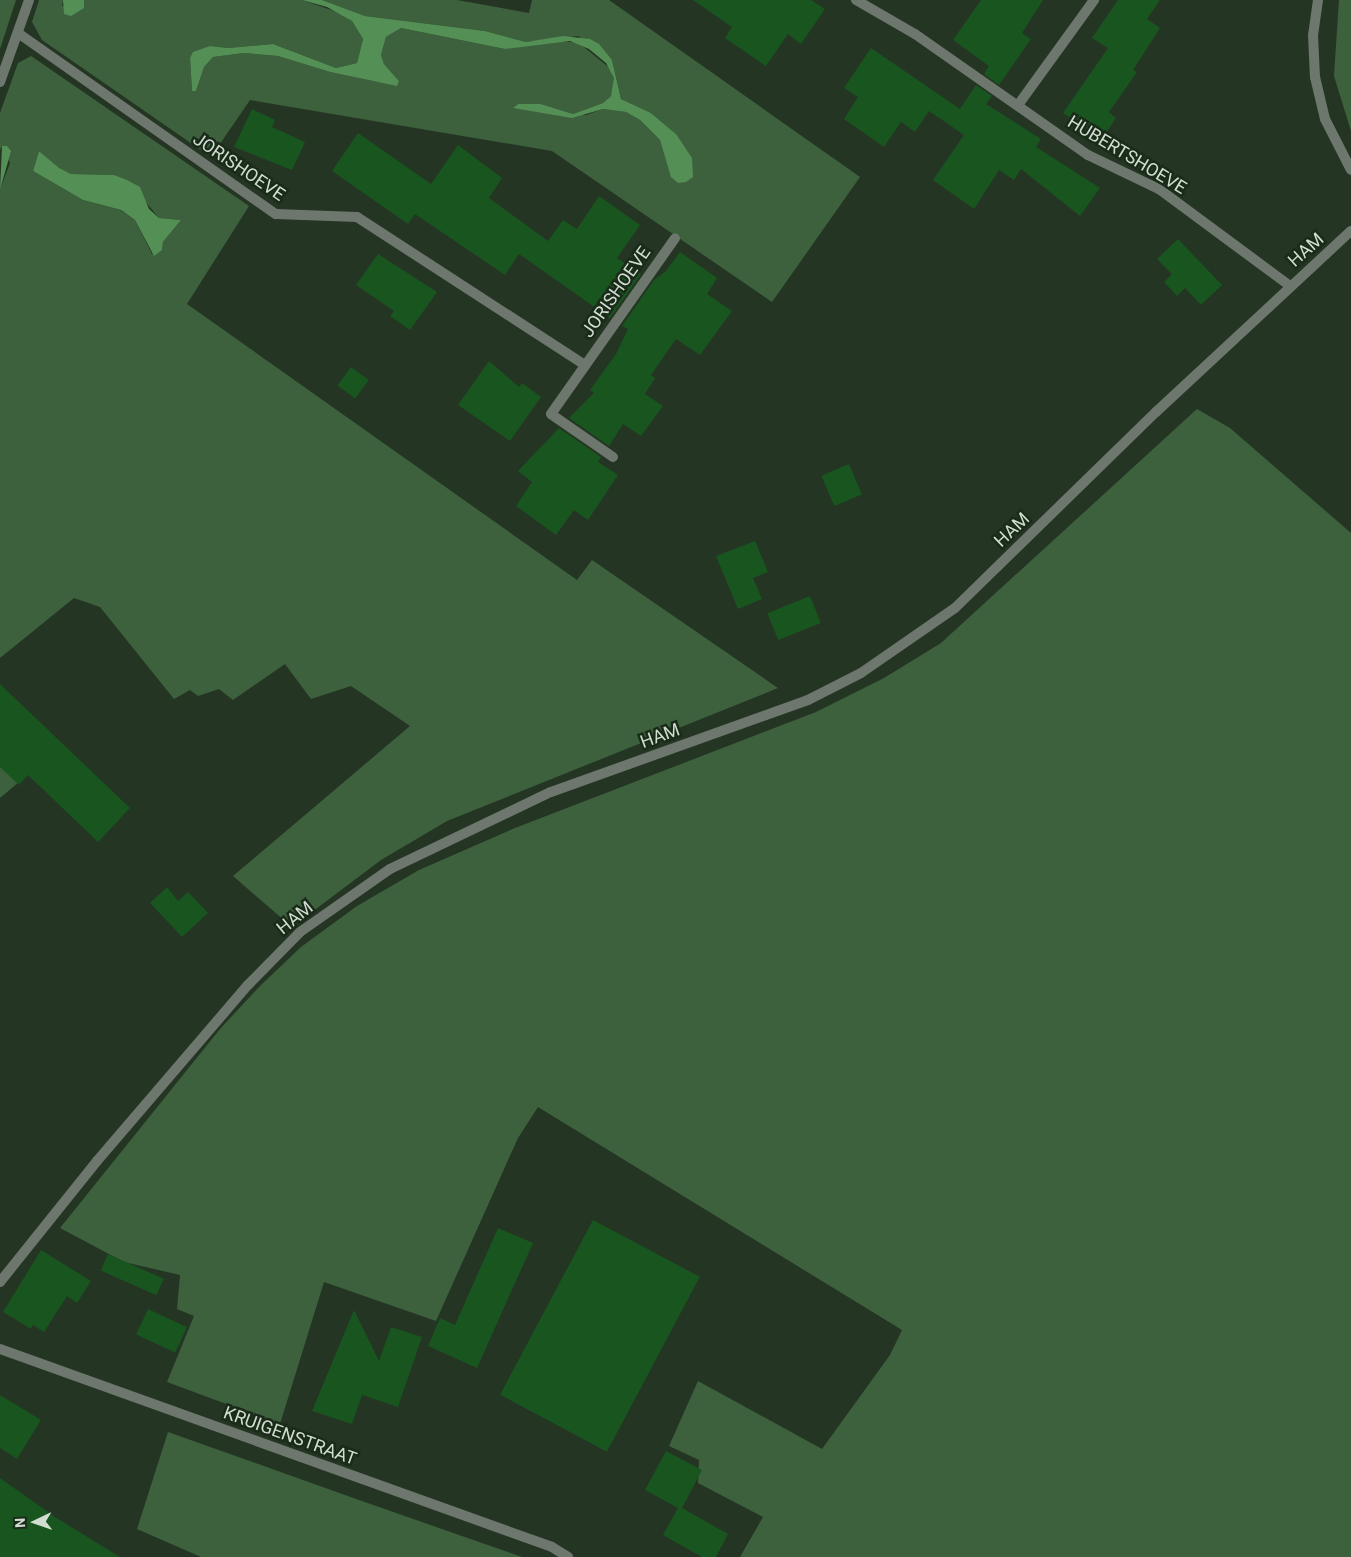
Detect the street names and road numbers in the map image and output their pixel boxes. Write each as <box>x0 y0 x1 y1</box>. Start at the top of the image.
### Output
street label: HUBERTSHOEVE <box>1064 111 1190 199</box>
street label: JORISHOEVE <box>189 128 289 206</box>
street label: HAM <box>1284 228 1328 272</box>
street label: JORISHOEVE <box>577 242 655 342</box>
street label: HAM <box>990 508 1034 552</box>
street label: HAM <box>637 719 683 753</box>
street label: HAM <box>272 897 318 939</box>
street label: KRUIGENSTRAAT <box>221 1402 359 1470</box>

